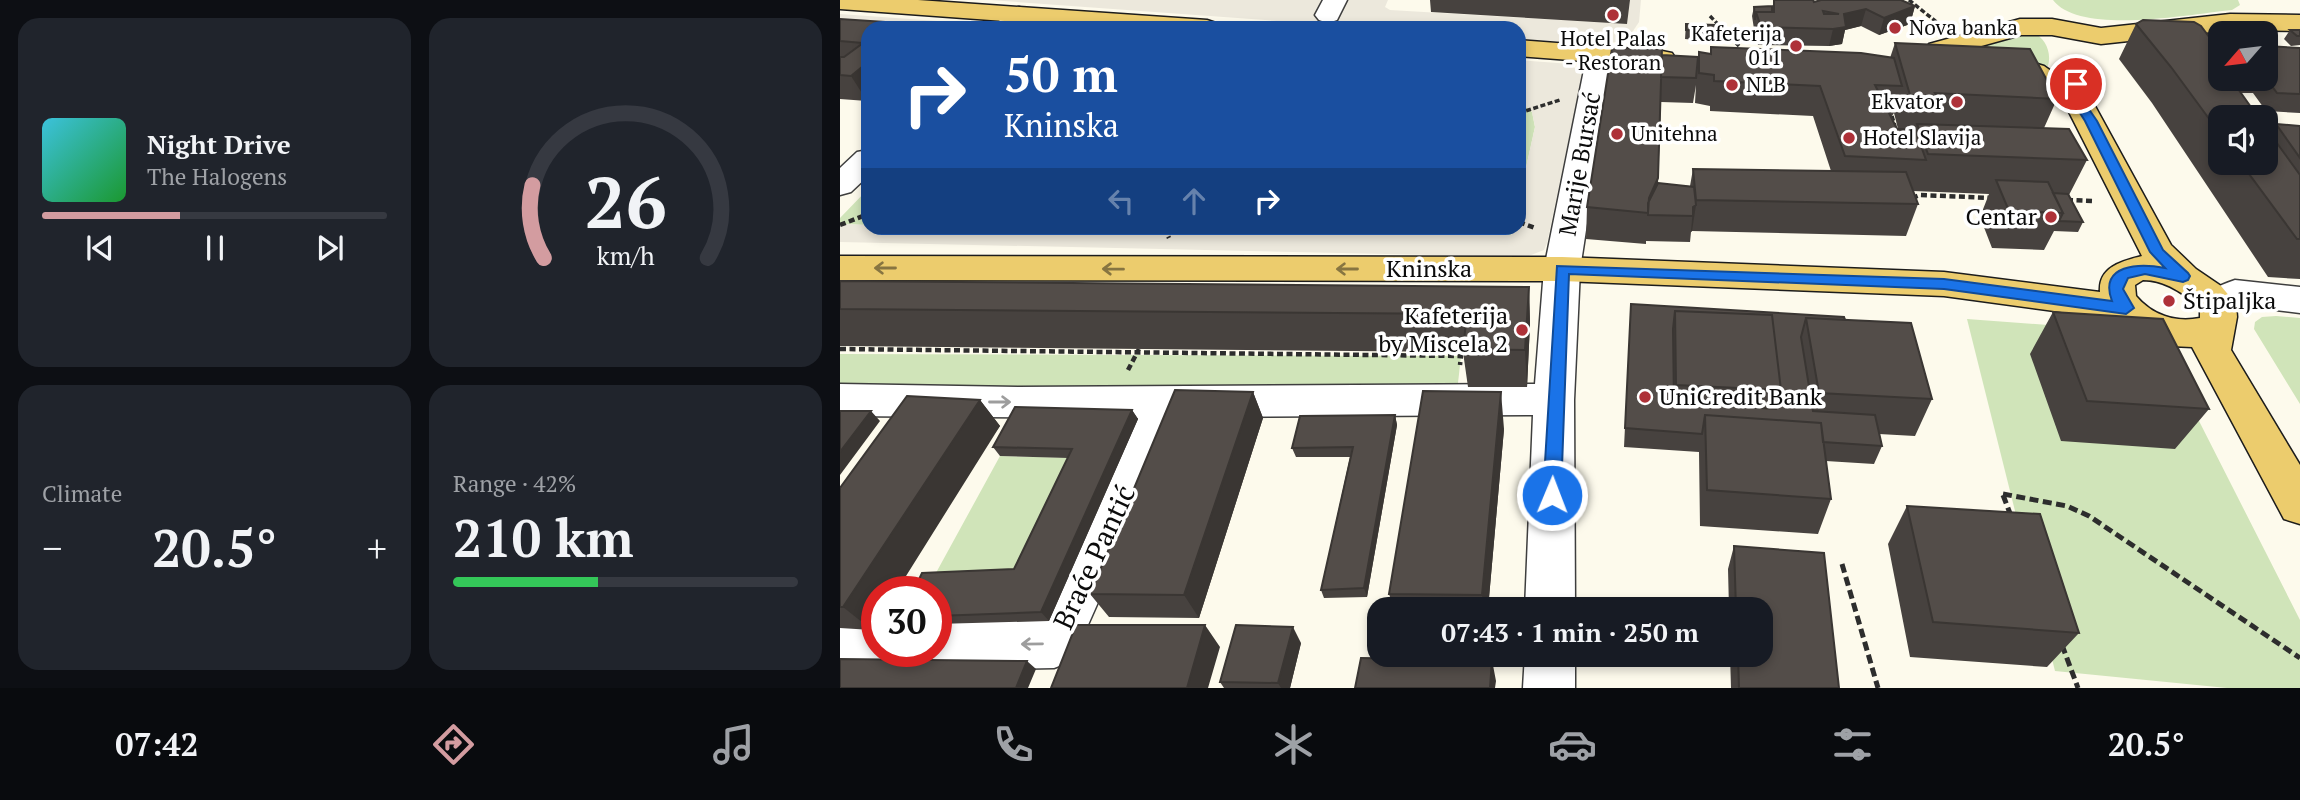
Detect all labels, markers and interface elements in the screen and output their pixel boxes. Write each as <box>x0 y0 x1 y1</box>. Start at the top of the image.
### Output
marker: Hotel Palas - Restoran <box>1605 7 1621 23</box>
place label: Nova banka <box>1909 13 2018 41</box>
place label: Kafeterija 011 <box>1691 19 1782 71</box>
marker: Nova banka <box>1887 20 1903 36</box>
north arrow <box>2208 21 2278 91</box>
map controls <box>2208 21 2278 175</box>
place label: Hotel Palas - Restoran <box>1560 24 1666 76</box>
marker: Kafeterija 011 <box>1788 38 1804 54</box>
text: 50 m <box>1004 41 1118 106</box>
icon: right <box>889 49 980 140</box>
pin <box>2046 54 2106 114</box>
icon: arrive <box>2057 65 2095 103</box>
place label: NLB <box>1746 70 1786 98</box>
marker: NLB <box>1724 77 1740 93</box>
place label: Ekvator <box>1871 87 1943 115</box>
street label: Marije Bursać <box>1551 89 1607 238</box>
marker: Ekvator <box>1949 94 1965 110</box>
text: Kninska <box>1004 104 1119 146</box>
button: sound <box>2208 105 2278 175</box>
place label: Unitehna <box>1631 119 1718 147</box>
place label: Hotel Slavija <box>1863 123 1982 151</box>
marker: Unitehna <box>1609 126 1625 142</box>
text: Night Drive <box>147 127 291 161</box>
marker: Hotel Slavija <box>1841 130 1857 146</box>
text: 26 <box>584 153 667 250</box>
text: The Halogens <box>147 161 287 192</box>
icon: left <box>1102 182 1140 220</box>
icon: ahead <box>1175 182 1213 220</box>
icon: right <box>1248 182 1286 220</box>
place label: Centar <box>1966 200 2038 232</box>
marker: Centar <box>2043 209 2059 225</box>
icon: previous <box>81 229 119 267</box>
icon: pause <box>196 229 234 267</box>
icon: next <box>311 229 349 267</box>
text: km/h <box>597 239 655 272</box>
street label: Kninska <box>1386 252 1472 284</box>
one-way arrow <box>874 261 897 275</box>
one-way arrow <box>1102 262 1125 276</box>
one-way arrow <box>1336 262 1359 276</box>
place label: Štipaljka <box>2183 284 2276 316</box>
marker: Štipaljka <box>2161 293 2177 309</box>
place label: Kafeterija by Miscela 2 <box>1378 299 1508 359</box>
marker: Kafeterija by Miscela 2 <box>1514 322 1530 338</box>
place label: UniCredit Bank <box>1659 380 1823 412</box>
marker: UniCredit Bank <box>1637 389 1653 405</box>
one-way arrow <box>989 395 1012 409</box>
position arrow <box>1515 458 1589 532</box>
text: Range · 42% <box>453 468 576 499</box>
text: Climate <box>42 478 122 509</box>
street label: Braće Pantić <box>1044 479 1143 635</box>
text: 210 km <box>453 503 634 572</box>
text: 20.5° <box>152 513 277 582</box>
text: − <box>42 523 62 573</box>
text: + <box>367 523 387 573</box>
speed limit sign: 30 <box>861 576 952 667</box>
text: 07:43 · 1 min · 250 m <box>1441 615 1699 649</box>
one-way arrow <box>1021 638 1044 651</box>
icon: directions <box>429 720 478 769</box>
icon: music <box>709 720 758 769</box>
icon: phone <box>989 720 1038 769</box>
icon: climate <box>1269 720 1318 769</box>
icon: car <box>1548 720 1597 769</box>
icon: filters <box>1828 720 1877 769</box>
text: 07:42 <box>115 723 199 765</box>
text: 20.5° <box>2108 723 2185 765</box>

